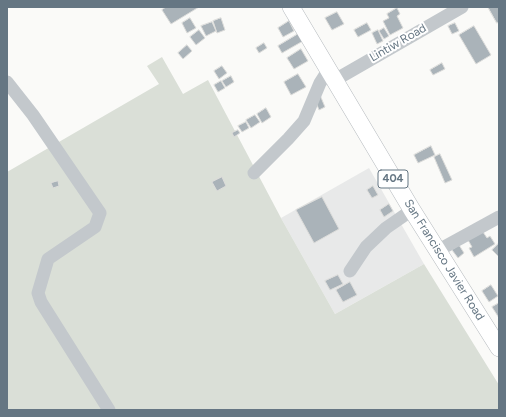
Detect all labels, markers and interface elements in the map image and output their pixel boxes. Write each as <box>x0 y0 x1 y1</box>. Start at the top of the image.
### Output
street label: Lintiw Road <box>367 21 429 65</box>
road number: 404 <box>378 170 408 188</box>
street label: San Francisco Javier Road <box>401 197 487 323</box>

